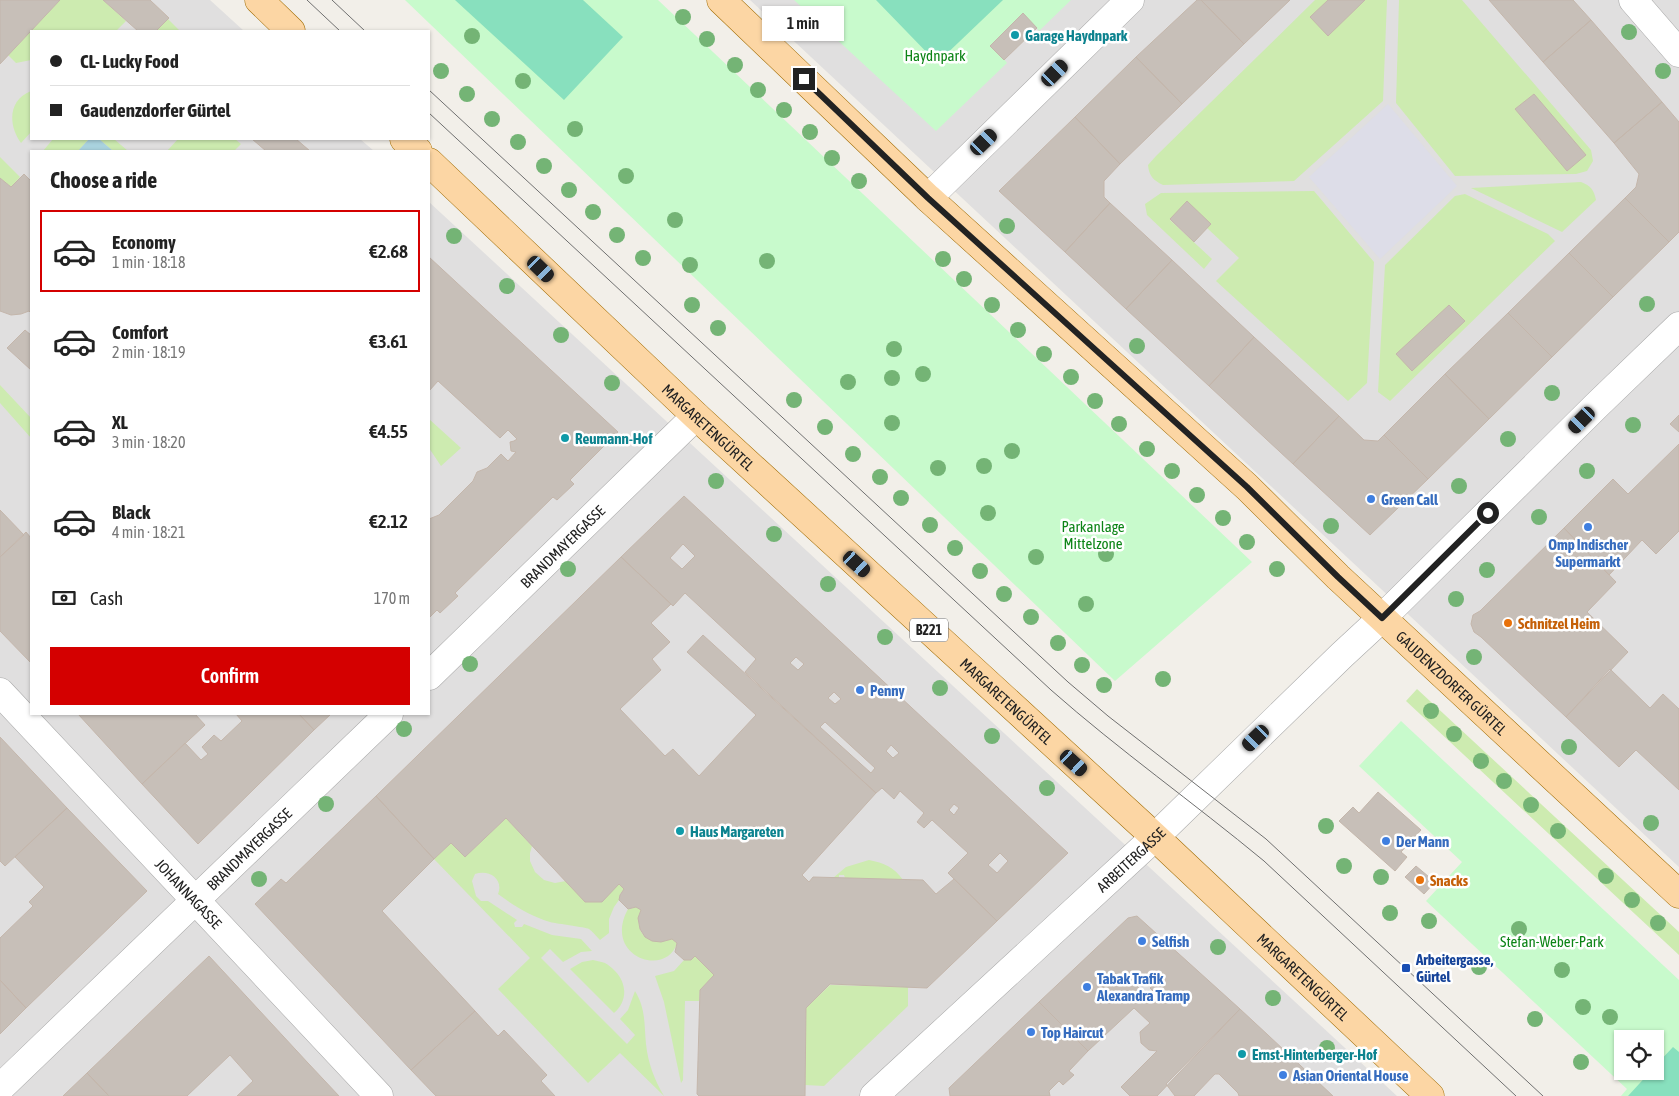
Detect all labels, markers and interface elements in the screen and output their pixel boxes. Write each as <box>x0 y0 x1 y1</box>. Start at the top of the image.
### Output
callout: 1 min <box>763 7 845 42</box>
text: 1 min <box>787 14 819 32</box>
place label: Garage Haydnpark <box>1025 27 1128 44</box>
marker: Garage Haydnpark <box>1009 29 1021 41</box>
park label: Haydnpark <box>904 47 966 64</box>
text: CL- Lucky Food <box>80 50 179 72</box>
car <box>1039 57 1070 89</box>
route end <box>793 68 815 90</box>
text: Gaudenzdorfer Gürtel <box>80 99 231 121</box>
car <box>967 126 1000 158</box>
text: Choose a ride <box>50 167 157 193</box>
icon: car <box>52 229 97 274</box>
text: Economy <box>112 231 176 253</box>
text: €2.68 <box>369 240 408 262</box>
text: 1 min · 18:18 <box>112 253 185 271</box>
car <box>524 253 557 285</box>
icon: car <box>52 319 97 364</box>
text: Comfort <box>112 321 168 343</box>
text: €3.61 <box>369 330 408 352</box>
text: 2 min · 18:19 <box>112 343 185 361</box>
street label: MARGARETENGÜRTEL <box>659 380 758 474</box>
car <box>1566 404 1597 436</box>
icon: car <box>52 409 97 454</box>
text: XL <box>112 411 128 433</box>
text: €4.55 <box>369 420 408 442</box>
place label: Reumann-Hof <box>575 430 653 447</box>
marker: Reumann-Hof <box>559 432 571 444</box>
text: 3 min · 18:20 <box>112 433 185 451</box>
place label: Green Call <box>1381 491 1439 508</box>
marker: Green Call <box>1365 493 1377 505</box>
icon: car <box>52 499 97 544</box>
text: Black <box>112 501 150 523</box>
street label: BRANDMAYERGASSE <box>517 501 608 591</box>
route start <box>1477 502 1499 524</box>
text: €2.12 <box>369 510 408 532</box>
park label: Parkanlage Mittelzone <box>1061 518 1125 552</box>
marker: Omp Indischer Supermarkt <box>1582 521 1594 533</box>
text: 4 min · 18:21 <box>112 523 185 541</box>
place label: Omp Indischer Supermarkt <box>1548 536 1628 570</box>
car <box>840 548 873 580</box>
icon: cash <box>50 584 78 612</box>
text: Cash <box>90 587 123 609</box>
text: 170 m <box>374 589 410 607</box>
place label: Schnitzel Heim <box>1518 615 1600 632</box>
marker: Schnitzel Heim <box>1502 617 1514 629</box>
road number: B221 <box>910 618 948 642</box>
street label: GAUDENZDORFER GÜRTEL <box>1393 627 1510 738</box>
button: Confirm <box>50 647 410 705</box>
street label: MARGARETENGÜRTEL <box>957 654 1056 747</box>
place label: Penny <box>870 682 906 699</box>
marker: Penny <box>854 684 866 696</box>
car <box>1240 722 1272 754</box>
car <box>1057 747 1090 779</box>
street label: BRANDMAYERGASSE <box>203 804 295 893</box>
place label: Haus Margareten <box>690 823 784 840</box>
street label: ARBEITERGASSE <box>1093 823 1169 895</box>
marker: Haus Margareten <box>674 825 686 837</box>
place label: Der Mann <box>1396 833 1449 850</box>
marker: Der Mann <box>1380 835 1392 847</box>
street label: JOHANNAGASSE <box>152 855 226 932</box>
place label: Snacks <box>1430 872 1469 889</box>
marker: Snacks <box>1414 874 1426 886</box>
street label: MARGARETENGÜRTEL <box>1254 930 1353 1024</box>
place label: Selfish <box>1152 933 1189 950</box>
park label: Stefan-Weber-Park <box>1500 933 1604 950</box>
marker: Selfish <box>1136 935 1148 947</box>
place label: Arbeitergasse, Gürtel <box>1415 951 1494 985</box>
marker: Arbeitergasse, Gürtel <box>1400 962 1412 974</box>
place label: Tabak Trafik Alexandra Tramp <box>1096 970 1190 1004</box>
marker: Tabak Trafik Alexandra Tramp <box>1081 981 1093 993</box>
place label: Top Haircut <box>1041 1024 1104 1041</box>
marker: Top Haircut <box>1025 1026 1037 1038</box>
map controls <box>1614 1030 1664 1080</box>
button: locate <box>1614 1030 1664 1080</box>
place label: Ernst-Hinterberger-Hof <box>1252 1046 1378 1063</box>
marker: Ernst-Hinterberger-Hof <box>1236 1048 1248 1060</box>
place label: Asian Oriental House <box>1292 1067 1409 1084</box>
marker: Asian Oriental House <box>1277 1069 1289 1081</box>

